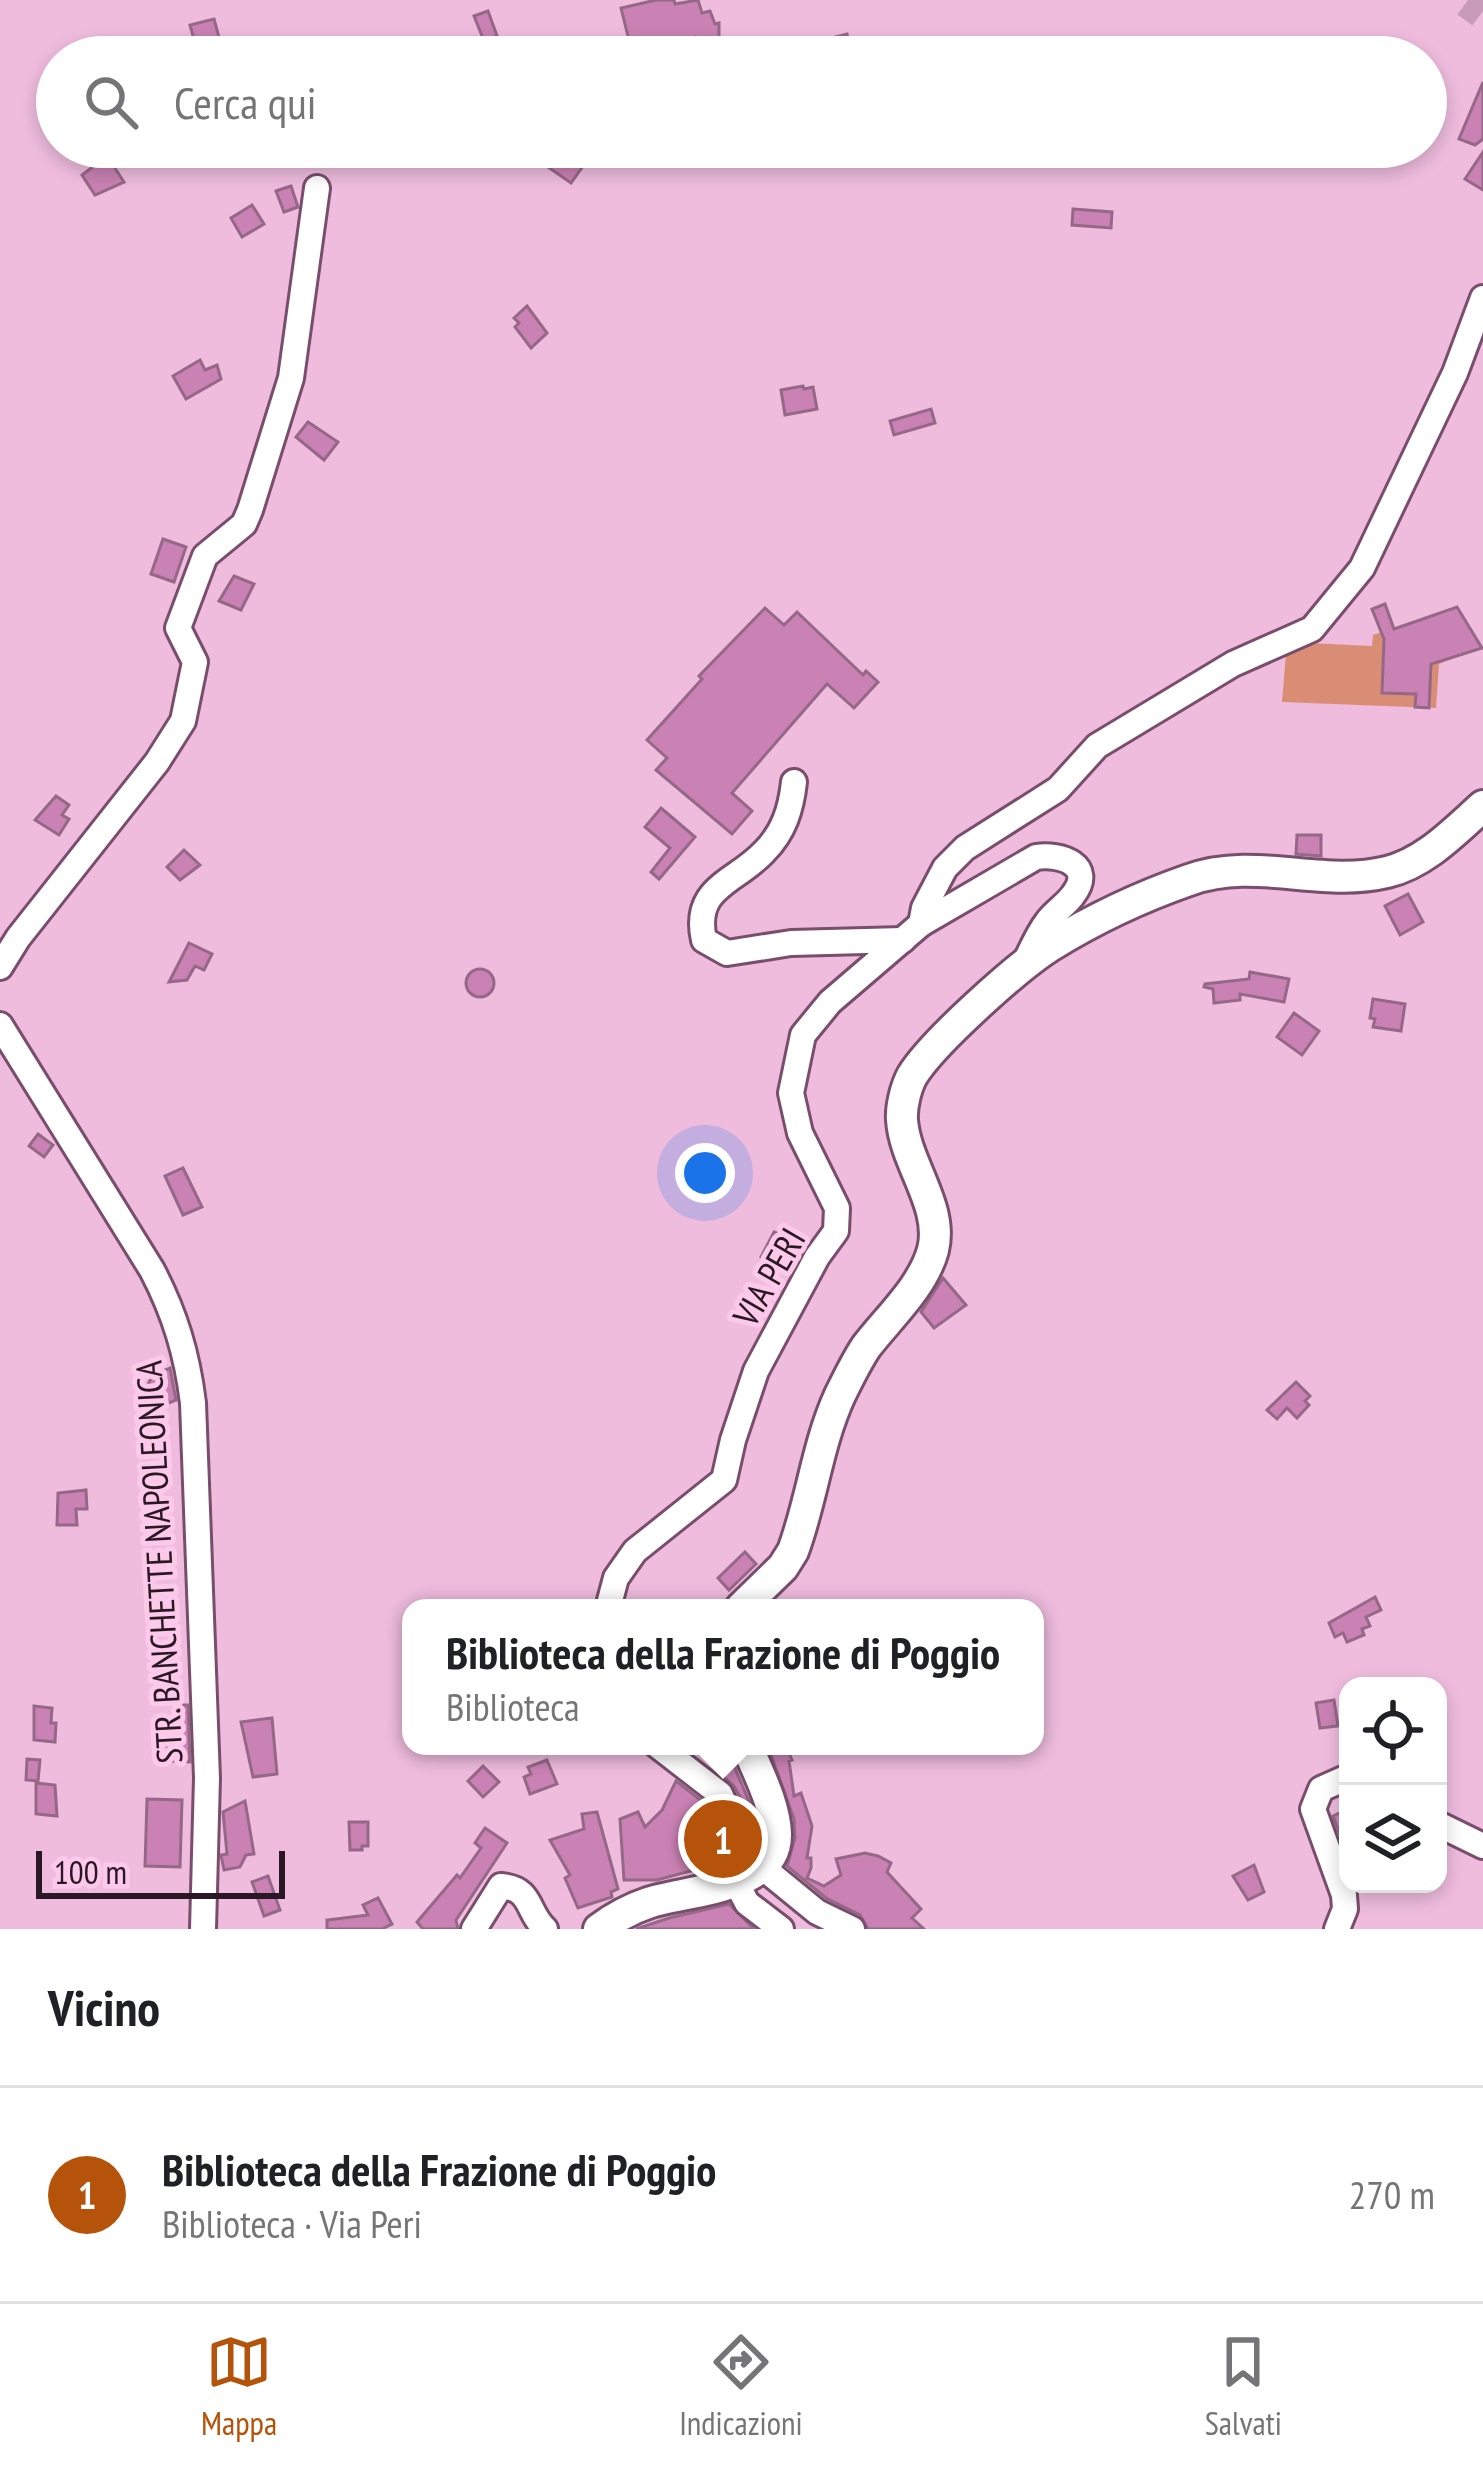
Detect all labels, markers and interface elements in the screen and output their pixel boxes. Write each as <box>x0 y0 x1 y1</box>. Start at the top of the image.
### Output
search box <box>36 36 1447 168</box>
icon: search <box>78 69 144 135</box>
text: Cerca qui <box>174 73 317 131</box>
your location <box>675 1143 735 1203</box>
street label: VIA PERI <box>721 1219 815 1335</box>
street label: STR. BANCHETTE NAPOLEONICA <box>124 1359 193 1765</box>
popup <box>402 1599 1044 1755</box>
text: Biblioteca della Frazione di Poggio <box>446 1623 1000 1681</box>
map controls <box>1339 1677 1447 1893</box>
button: locate <box>1339 1677 1447 1785</box>
text: Biblioteca <box>446 1681 580 1732</box>
button: layers <box>1339 1785 1447 1893</box>
pin: 1 <box>684 1794 762 1884</box>
scale bar <box>36 1845 285 1898</box>
text: 100 m <box>54 1850 127 1893</box>
text: Vicino <box>48 1974 160 2040</box>
text: Biblioteca della Frazione di Poggio <box>162 2140 716 2198</box>
text: 1 <box>78 2169 96 2220</box>
text: 270 m <box>1349 2169 1435 2220</box>
text: Biblioteca · Via Peri <box>162 2198 422 2249</box>
tab: Mappa <box>201 2329 277 2444</box>
tab: Indicazioni <box>679 2329 803 2444</box>
tab: Salvati <box>1205 2329 1282 2444</box>

